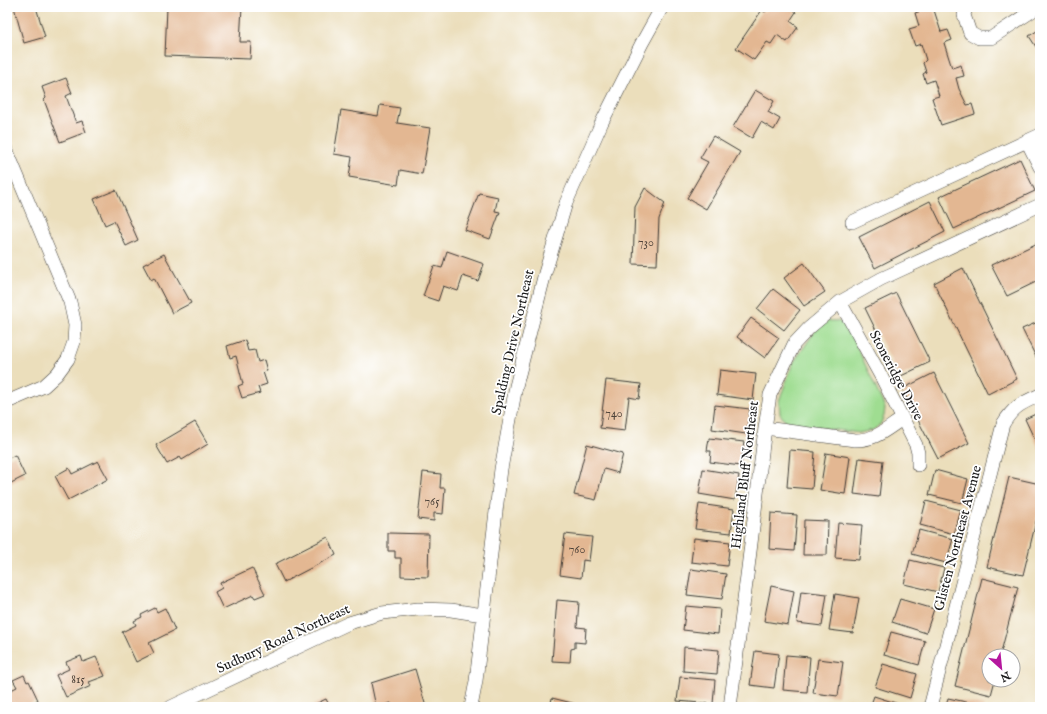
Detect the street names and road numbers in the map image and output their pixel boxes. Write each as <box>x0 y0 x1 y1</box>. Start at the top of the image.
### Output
street label: Spalding Drive Northeast <box>488 268 538 417</box>
street label: Stoneridge Drive <box>865 327 928 424</box>
street label: Highland Bluff Northeast <box>727 400 763 550</box>
street label: Glisten Northeast Avenue <box>930 463 986 613</box>
street label: Sudbury Road Northeast <box>214 600 353 678</box>

